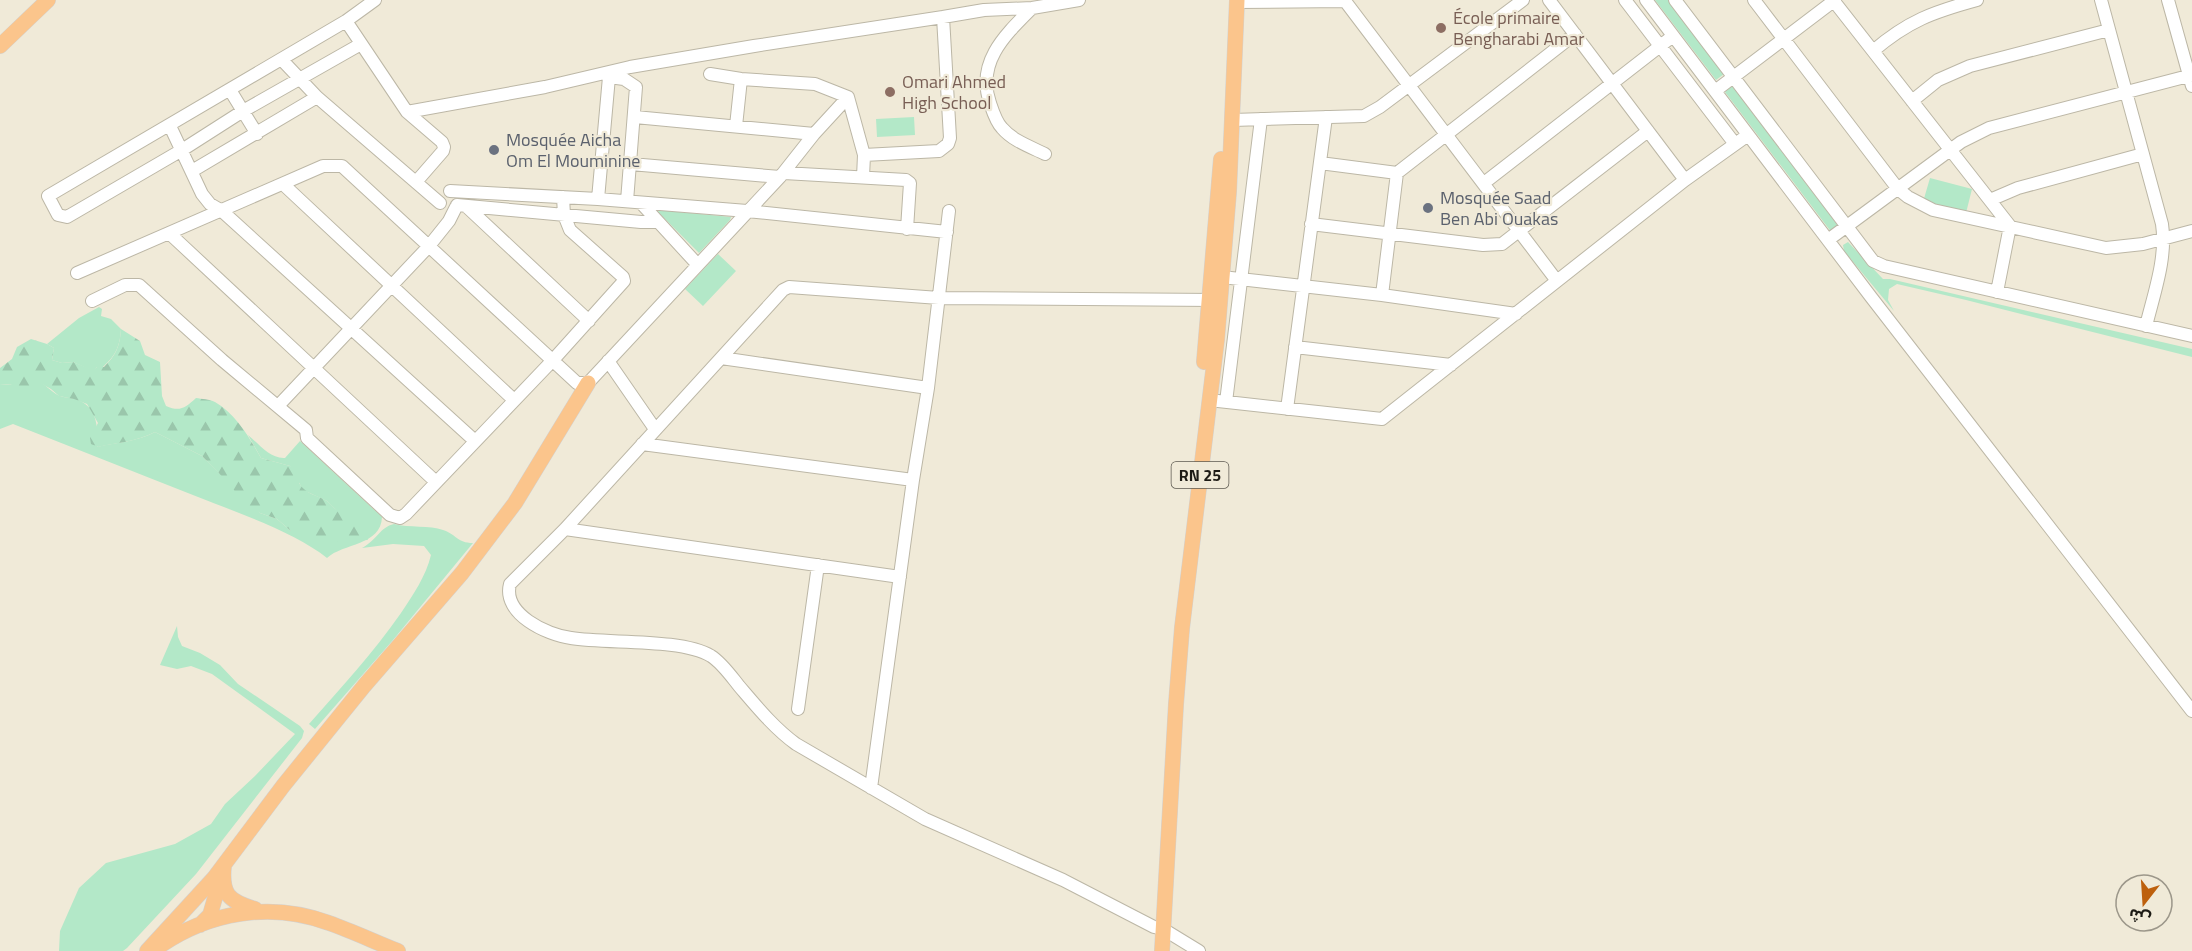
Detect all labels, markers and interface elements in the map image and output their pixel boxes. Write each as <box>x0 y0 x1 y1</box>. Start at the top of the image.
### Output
place label: École primaire Bengharabi Amar <box>1453 4 1584 52</box>
marker: École primaire Bengharabi Amar <box>1434 21 1448 35</box>
place label: Omari Ahmed High School <box>902 68 1006 116</box>
marker: Omari Ahmed High School <box>883 85 897 99</box>
place label: Mosquée Aicha Om El Mouminine <box>506 126 640 174</box>
marker: Mosquée Aicha Om El Mouminine <box>487 143 501 157</box>
place label: Mosquée Saad Ben Abi Ouakas <box>1440 184 1558 232</box>
marker: Mosquée Saad Ben Abi Ouakas <box>1421 201 1435 215</box>
road number: RN 25 <box>1172 462 1228 488</box>
north arrow <box>2114 873 2174 933</box>
text: ش <box>2126 903 2154 932</box>

